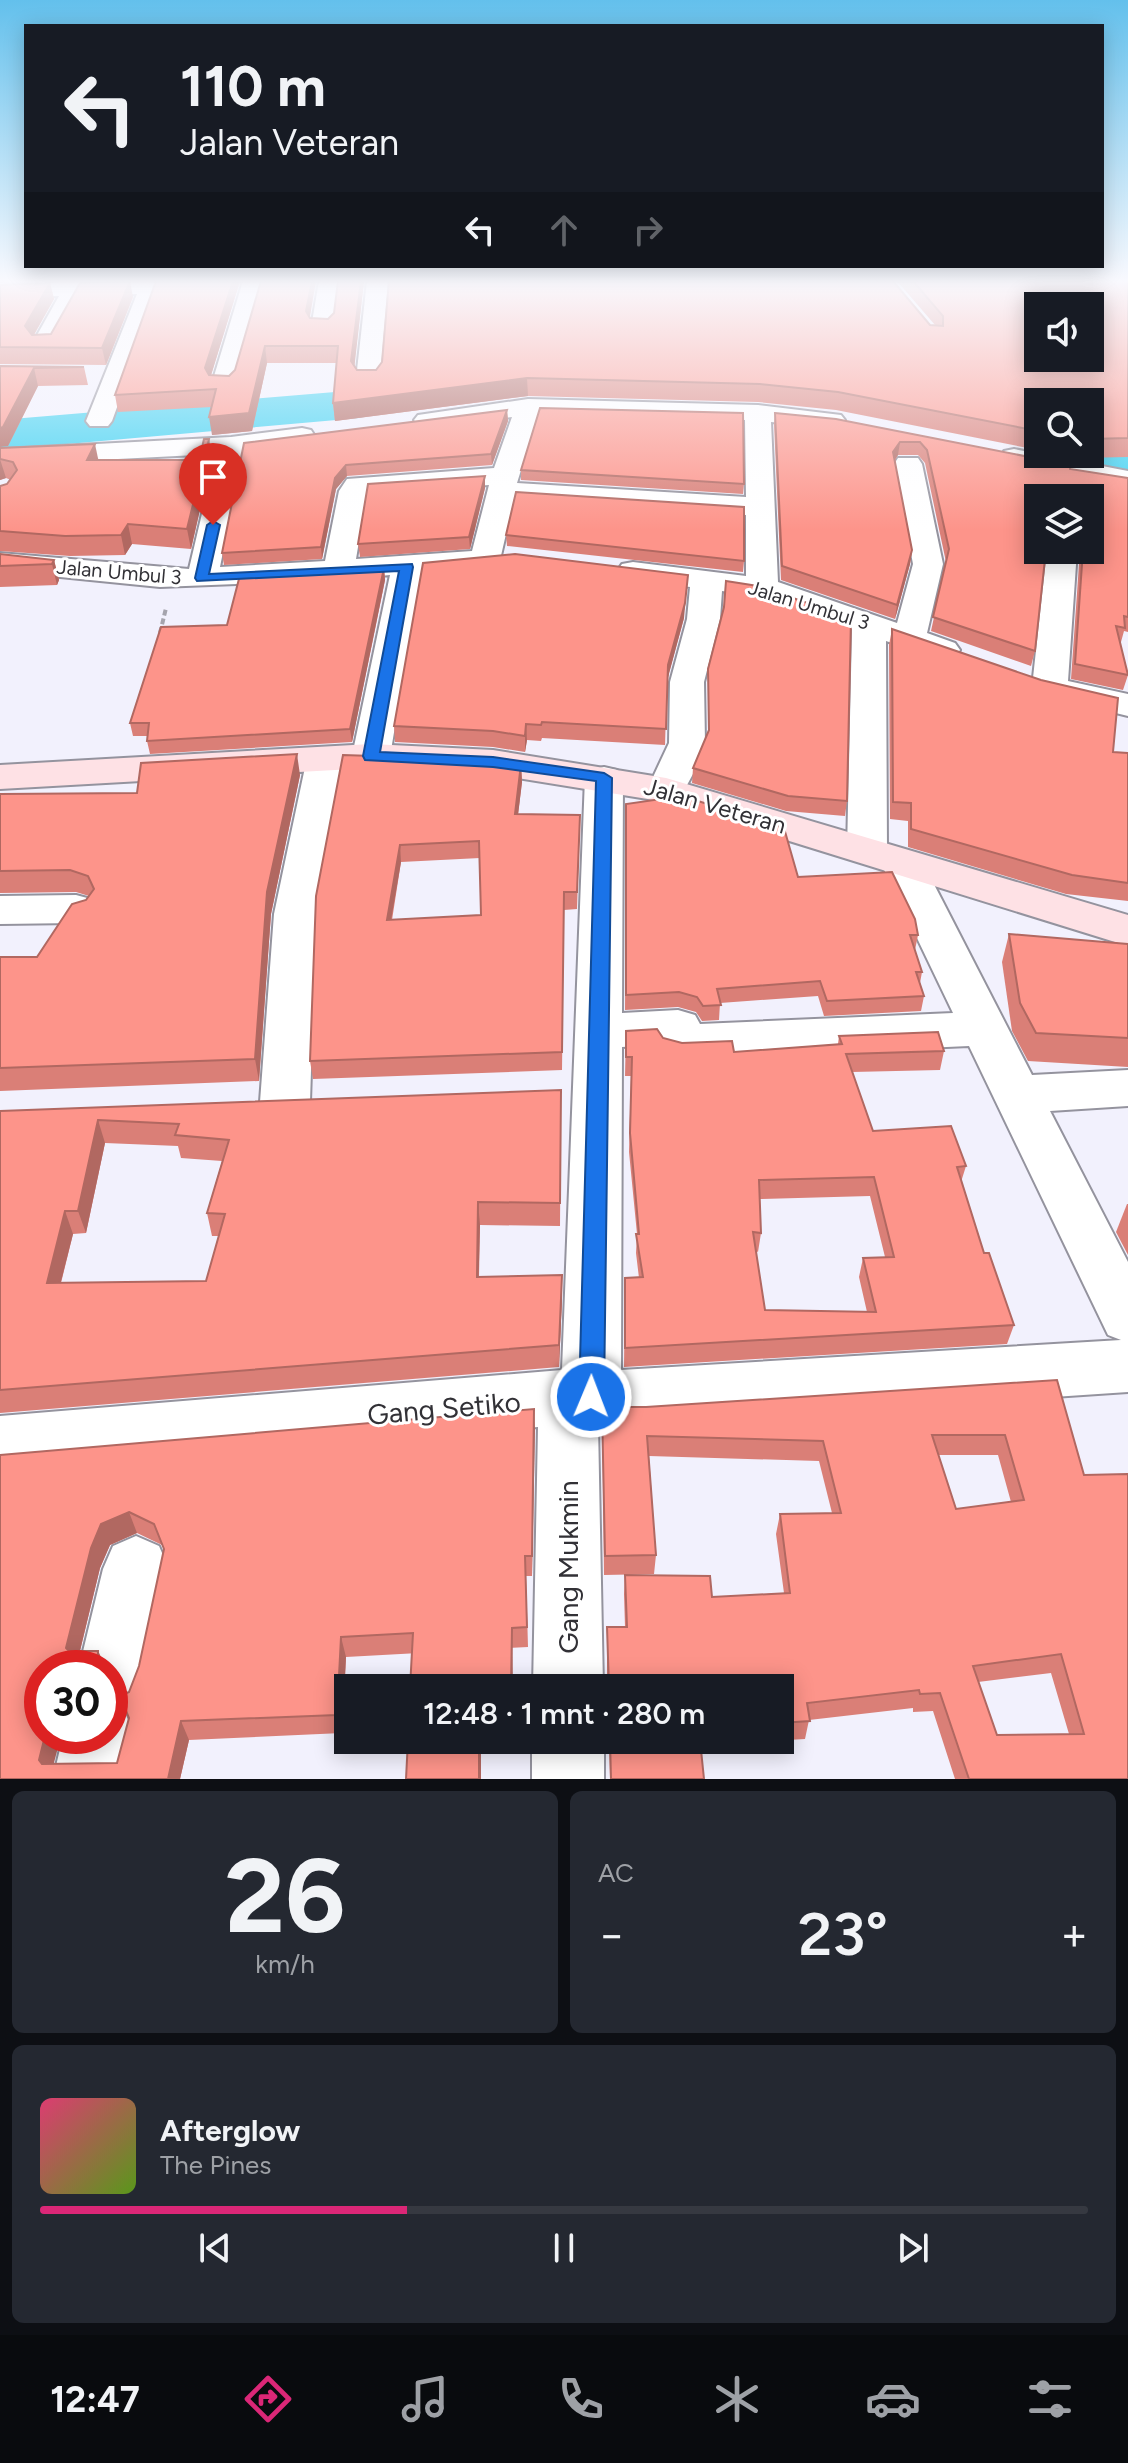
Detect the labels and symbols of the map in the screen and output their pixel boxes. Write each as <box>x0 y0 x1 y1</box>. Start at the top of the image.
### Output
pin <box>179 443 247 525</box>
street label: Jalan Umbul 3 <box>55 555 183 589</box>
street label: Jalan Umbul 3 <box>745 575 873 635</box>
street label: Jalan Veteran <box>641 771 789 840</box>
position arrow <box>549 1355 633 1439</box>
street label: Gang Setiko <box>366 1384 522 1432</box>
street label: Gang Mukmin <box>551 1480 585 1654</box>
speed limit sign: 30 <box>24 1650 128 1754</box>

